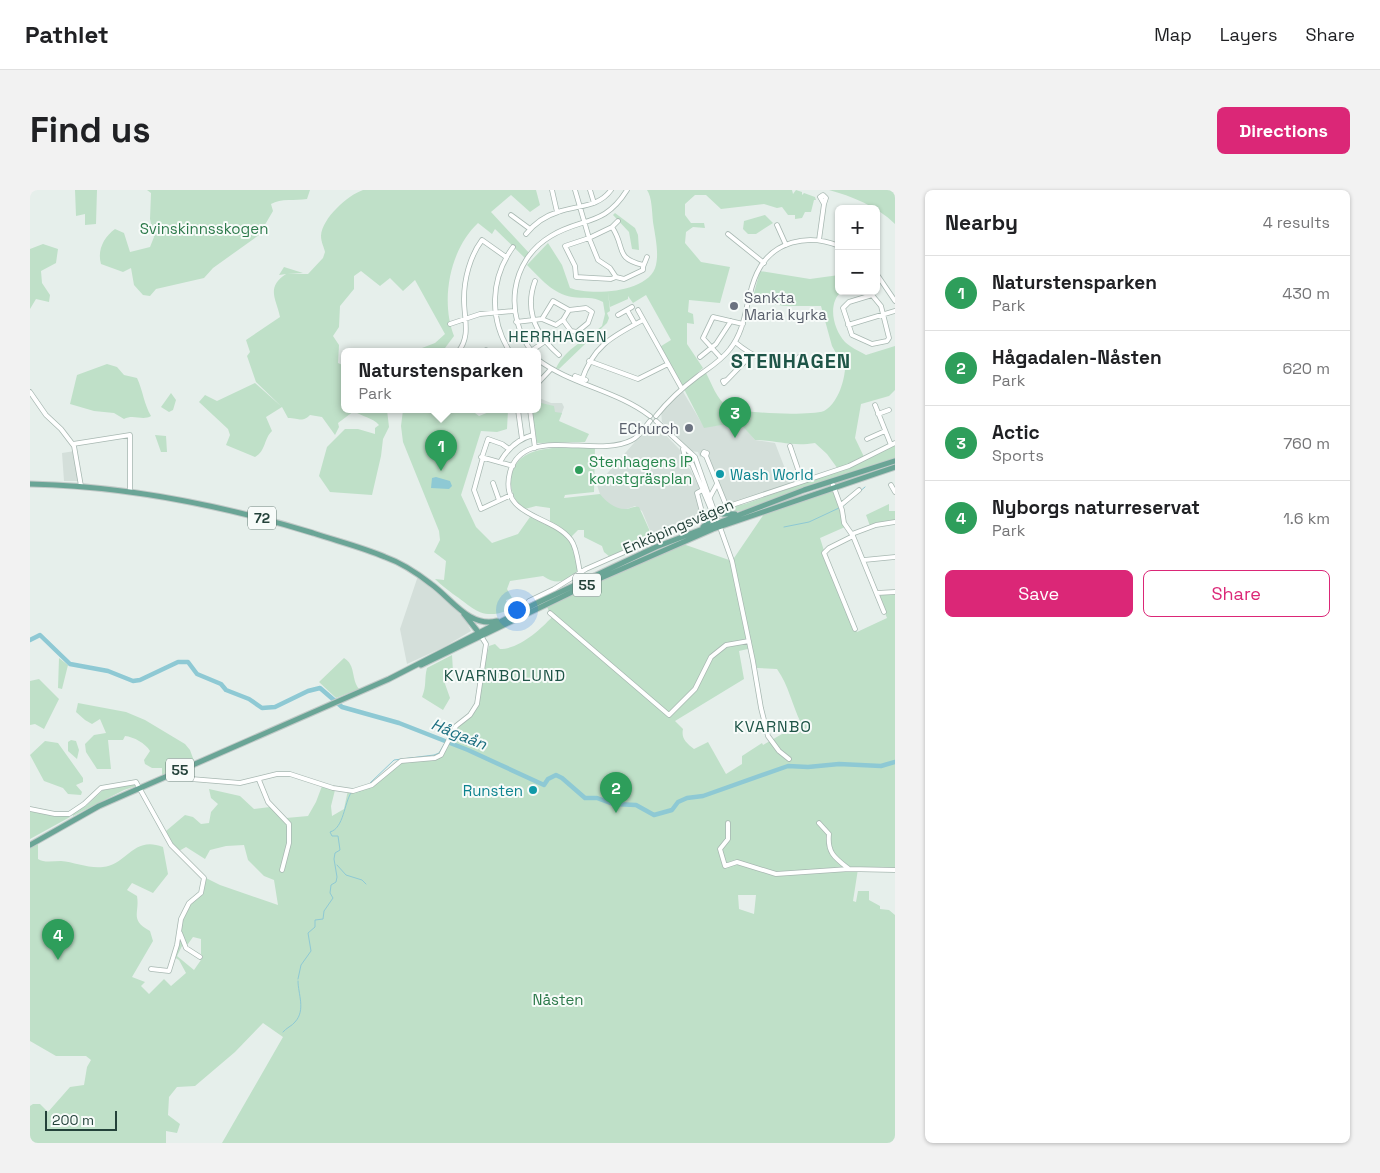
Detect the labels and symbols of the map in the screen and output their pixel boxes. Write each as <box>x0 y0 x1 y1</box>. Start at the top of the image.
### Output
park label: Svinskinnsskogen <box>140 219 268 238</box>
place label: Sankta Maria kyrka <box>744 288 827 324</box>
marker: Sankta Maria kyrka <box>728 300 740 312</box>
district label: HERRHAGEN <box>508 326 608 347</box>
district label: STENHAGEN <box>731 348 851 374</box>
pin: 3 <box>719 397 751 438</box>
place label: EChurch <box>619 419 679 438</box>
marker: EChurch <box>683 422 695 434</box>
pin: 1 <box>425 430 457 471</box>
place label: Stenhagens IP konstgräsplan <box>589 452 693 488</box>
marker: Stenhagens IP konstgräsplan <box>573 464 585 476</box>
place label: Wash World <box>730 465 814 484</box>
marker: Wash World <box>714 468 726 480</box>
street label: Enköpingsvägen <box>620 494 736 558</box>
road number: 72 <box>248 506 276 529</box>
road number: 55 <box>573 574 601 596</box>
your location <box>504 597 530 623</box>
district label: KVARNBOLUND <box>444 665 566 686</box>
water label: Hågaån <box>428 713 491 755</box>
district label: KVARNBO <box>734 716 812 737</box>
road number: 55 <box>166 758 194 782</box>
pin: 2 <box>600 772 632 813</box>
place label: Runsten <box>463 781 523 800</box>
marker: Runsten <box>527 784 539 796</box>
pin: 4 <box>42 919 74 960</box>
park label: Nåsten <box>533 990 583 1009</box>
scale bar <box>45 1108 118 1131</box>

